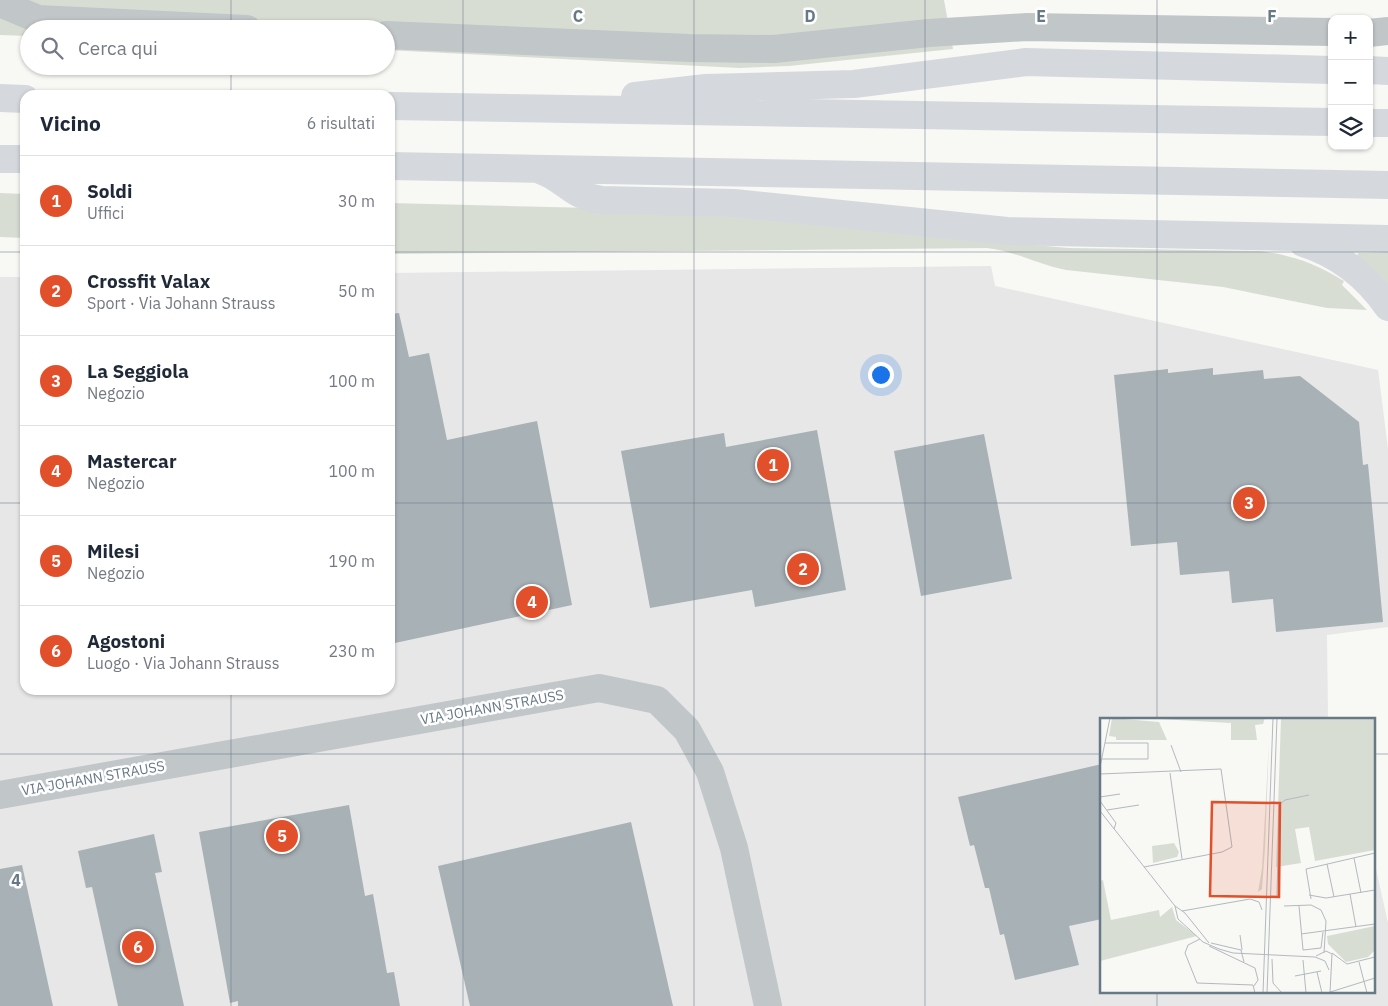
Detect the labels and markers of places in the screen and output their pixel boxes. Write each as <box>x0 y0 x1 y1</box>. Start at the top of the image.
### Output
pin: 1 <box>757 446 789 484</box>
pin: 3 <box>1233 484 1265 522</box>
pin: 2 <box>787 550 819 588</box>
pin: 4 <box>516 583 548 621</box>
pin: 5 <box>266 817 298 855</box>
pin: 6 <box>122 928 154 966</box>

